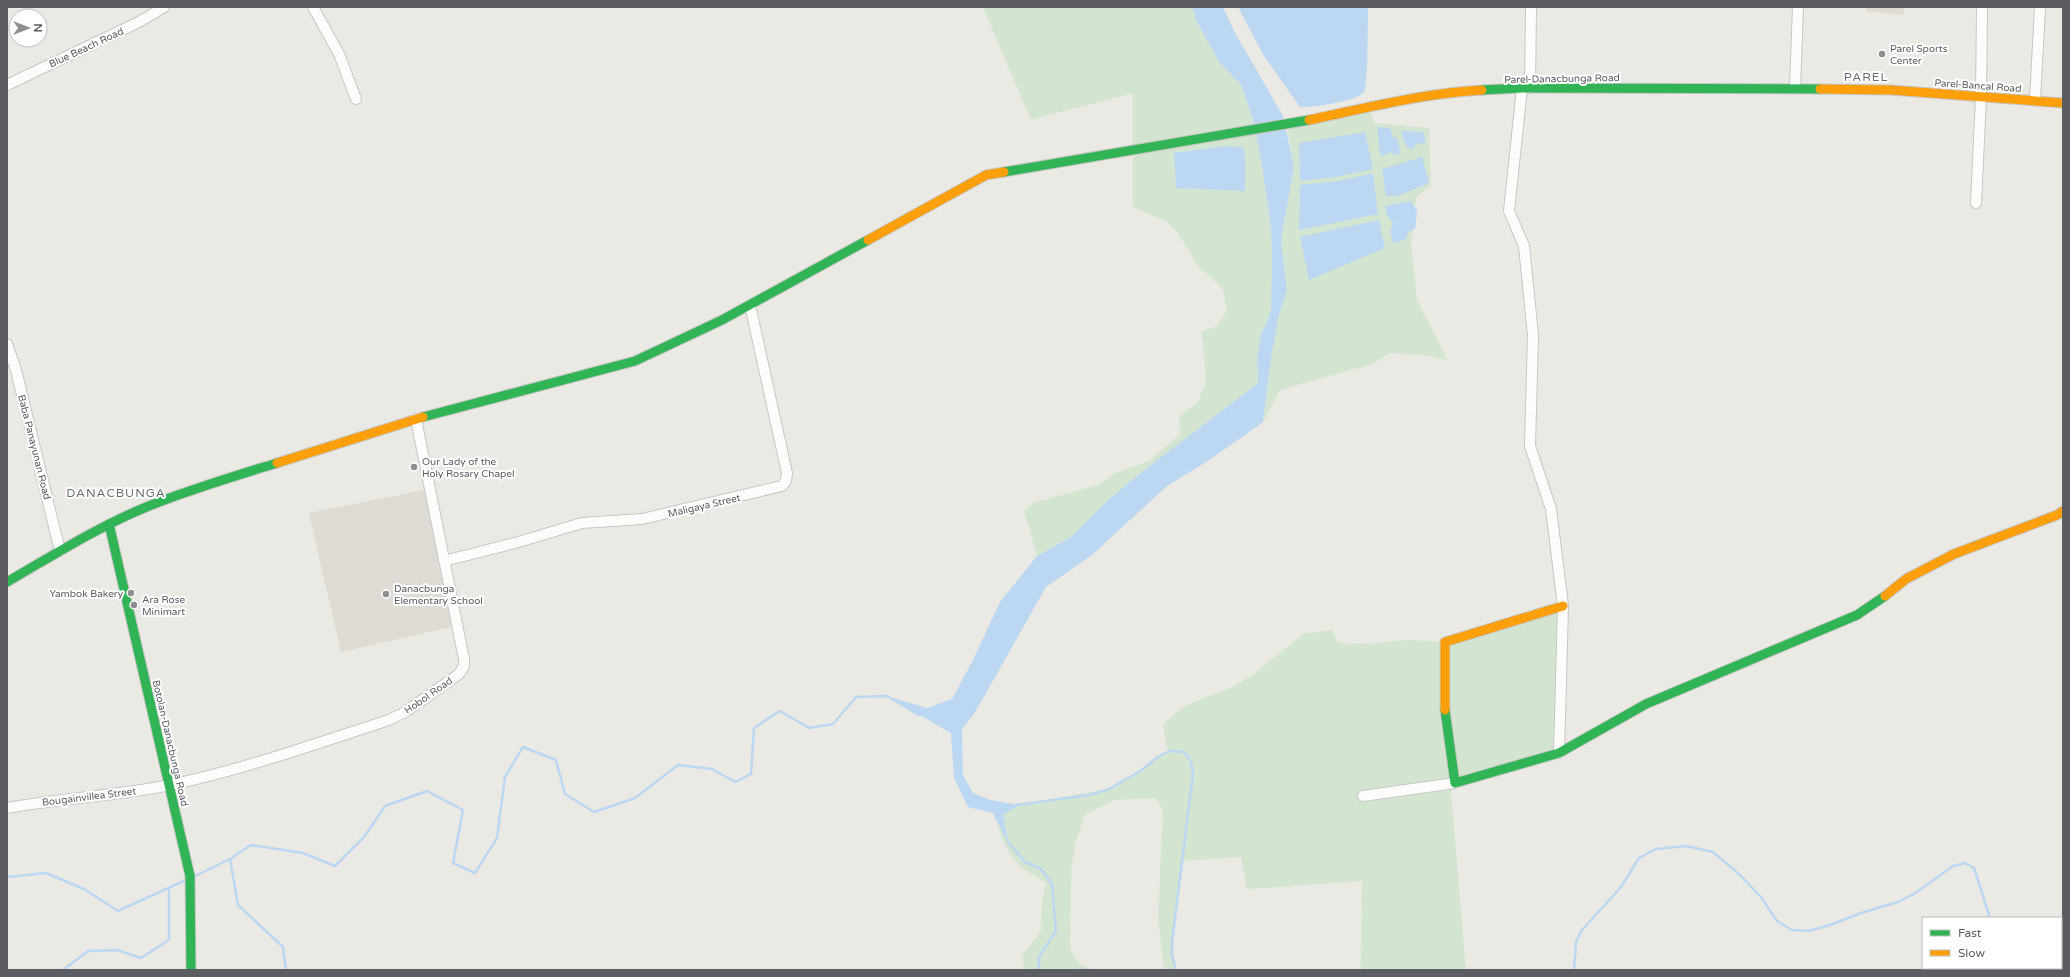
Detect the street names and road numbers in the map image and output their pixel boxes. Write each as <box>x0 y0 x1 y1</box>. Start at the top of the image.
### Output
street label: Blue Beach Road <box>47 25 126 70</box>
street label: Parel-Danacbunga Road <box>1504 72 1620 86</box>
street label: Parel-Bancal Road <box>1934 77 2022 95</box>
street label: Baba Panayunan Road <box>15 394 53 501</box>
street label: Maligaya Street <box>667 492 742 520</box>
street label: Hobol Road <box>402 675 455 717</box>
street label: Botolan-Danacbunga Road <box>150 679 190 808</box>
street label: Bougainvillea Street <box>41 785 137 809</box>

